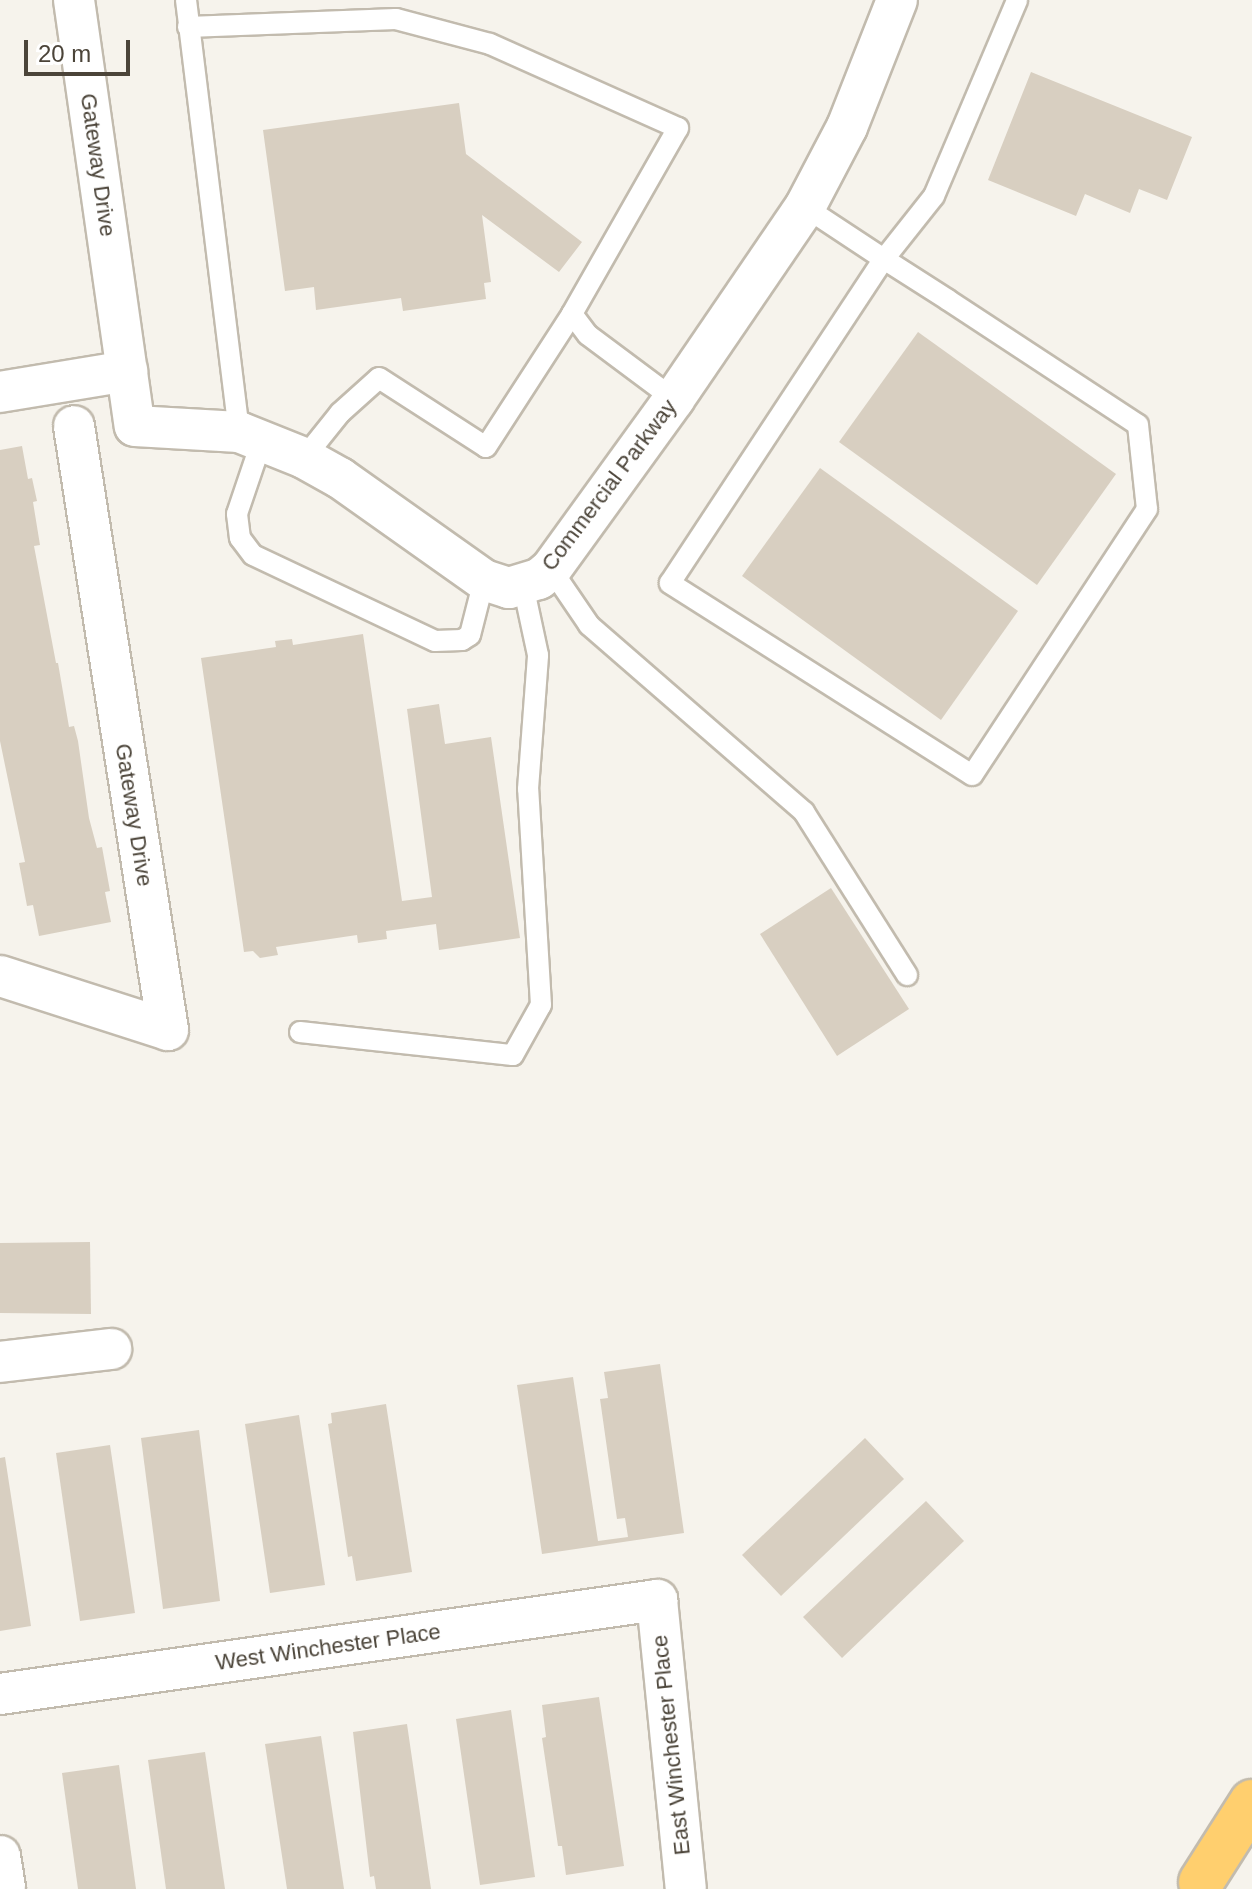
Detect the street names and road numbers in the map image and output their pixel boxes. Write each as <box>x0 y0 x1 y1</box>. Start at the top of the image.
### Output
street label: Gateway Drive <box>75 92 121 238</box>
street label: Commercial Parkway <box>536 394 682 576</box>
street label: Gateway Drive <box>110 742 158 888</box>
street label: West Winchester Place <box>214 1618 442 1676</box>
street label: East Winchester Place <box>646 1634 696 1856</box>

